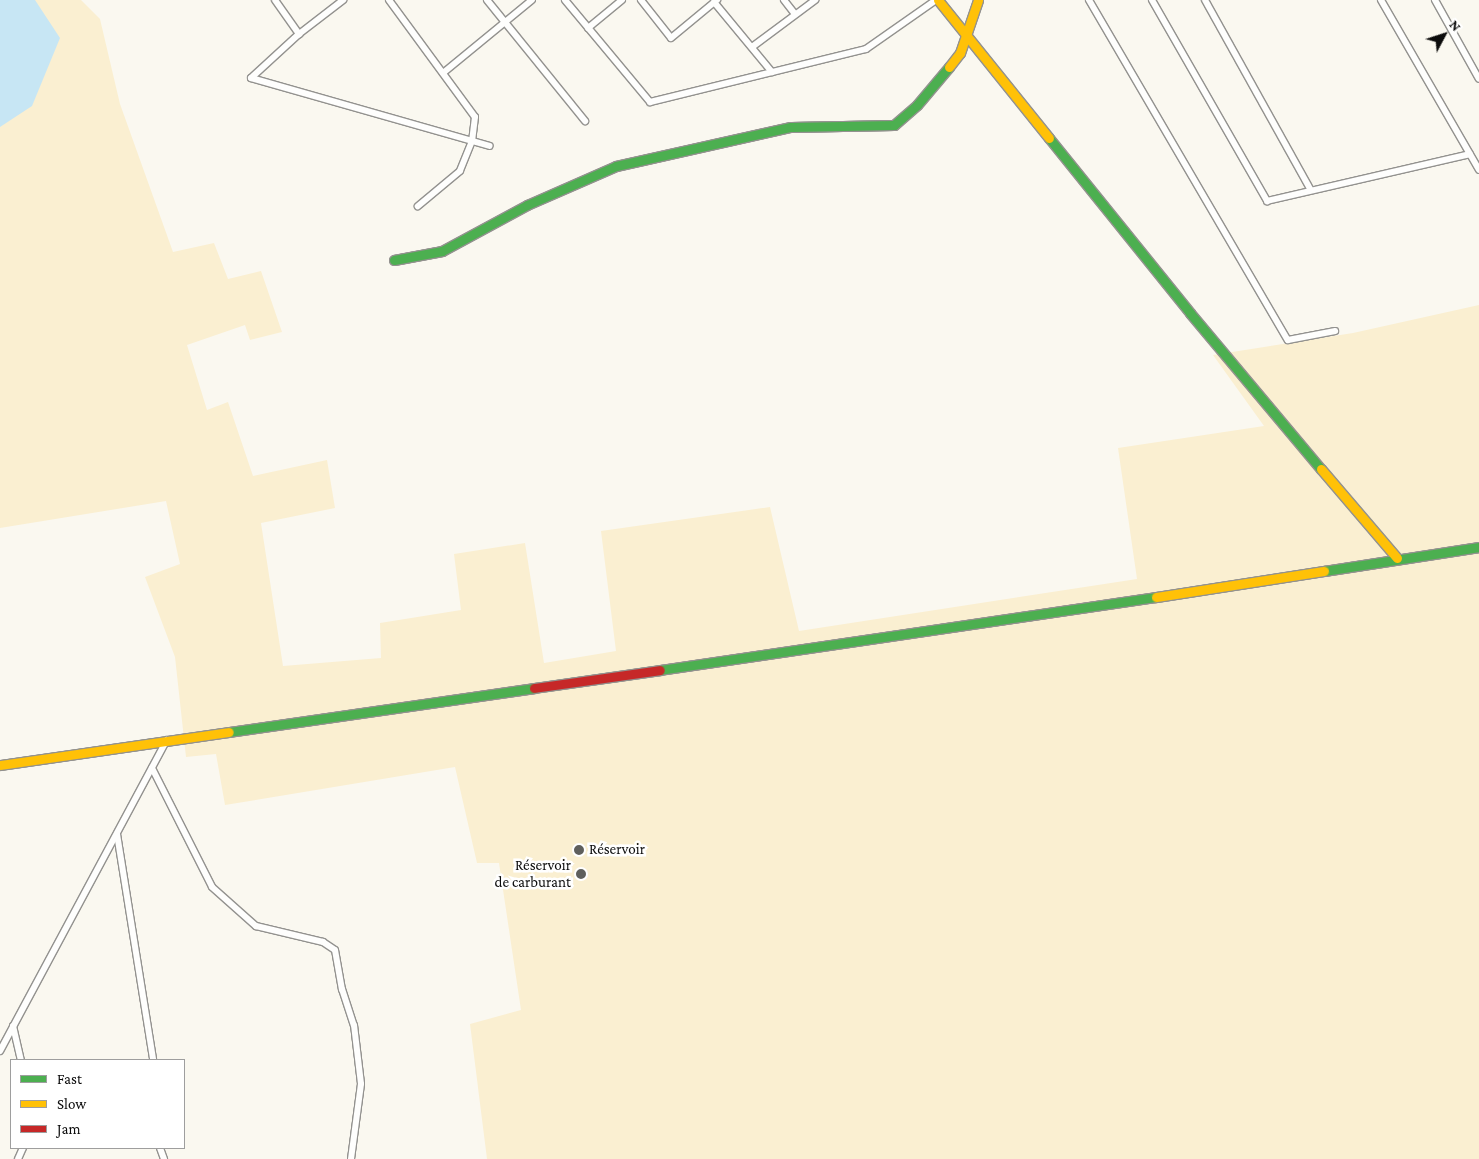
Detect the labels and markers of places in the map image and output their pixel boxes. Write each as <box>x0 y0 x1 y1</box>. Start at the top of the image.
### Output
place label: Réservoir <box>589 841 645 859</box>
marker: Réservoir <box>573 844 585 856</box>
place label: Réservoir de carburant <box>495 856 571 891</box>
marker: Réservoir de carburant <box>575 868 587 880</box>

